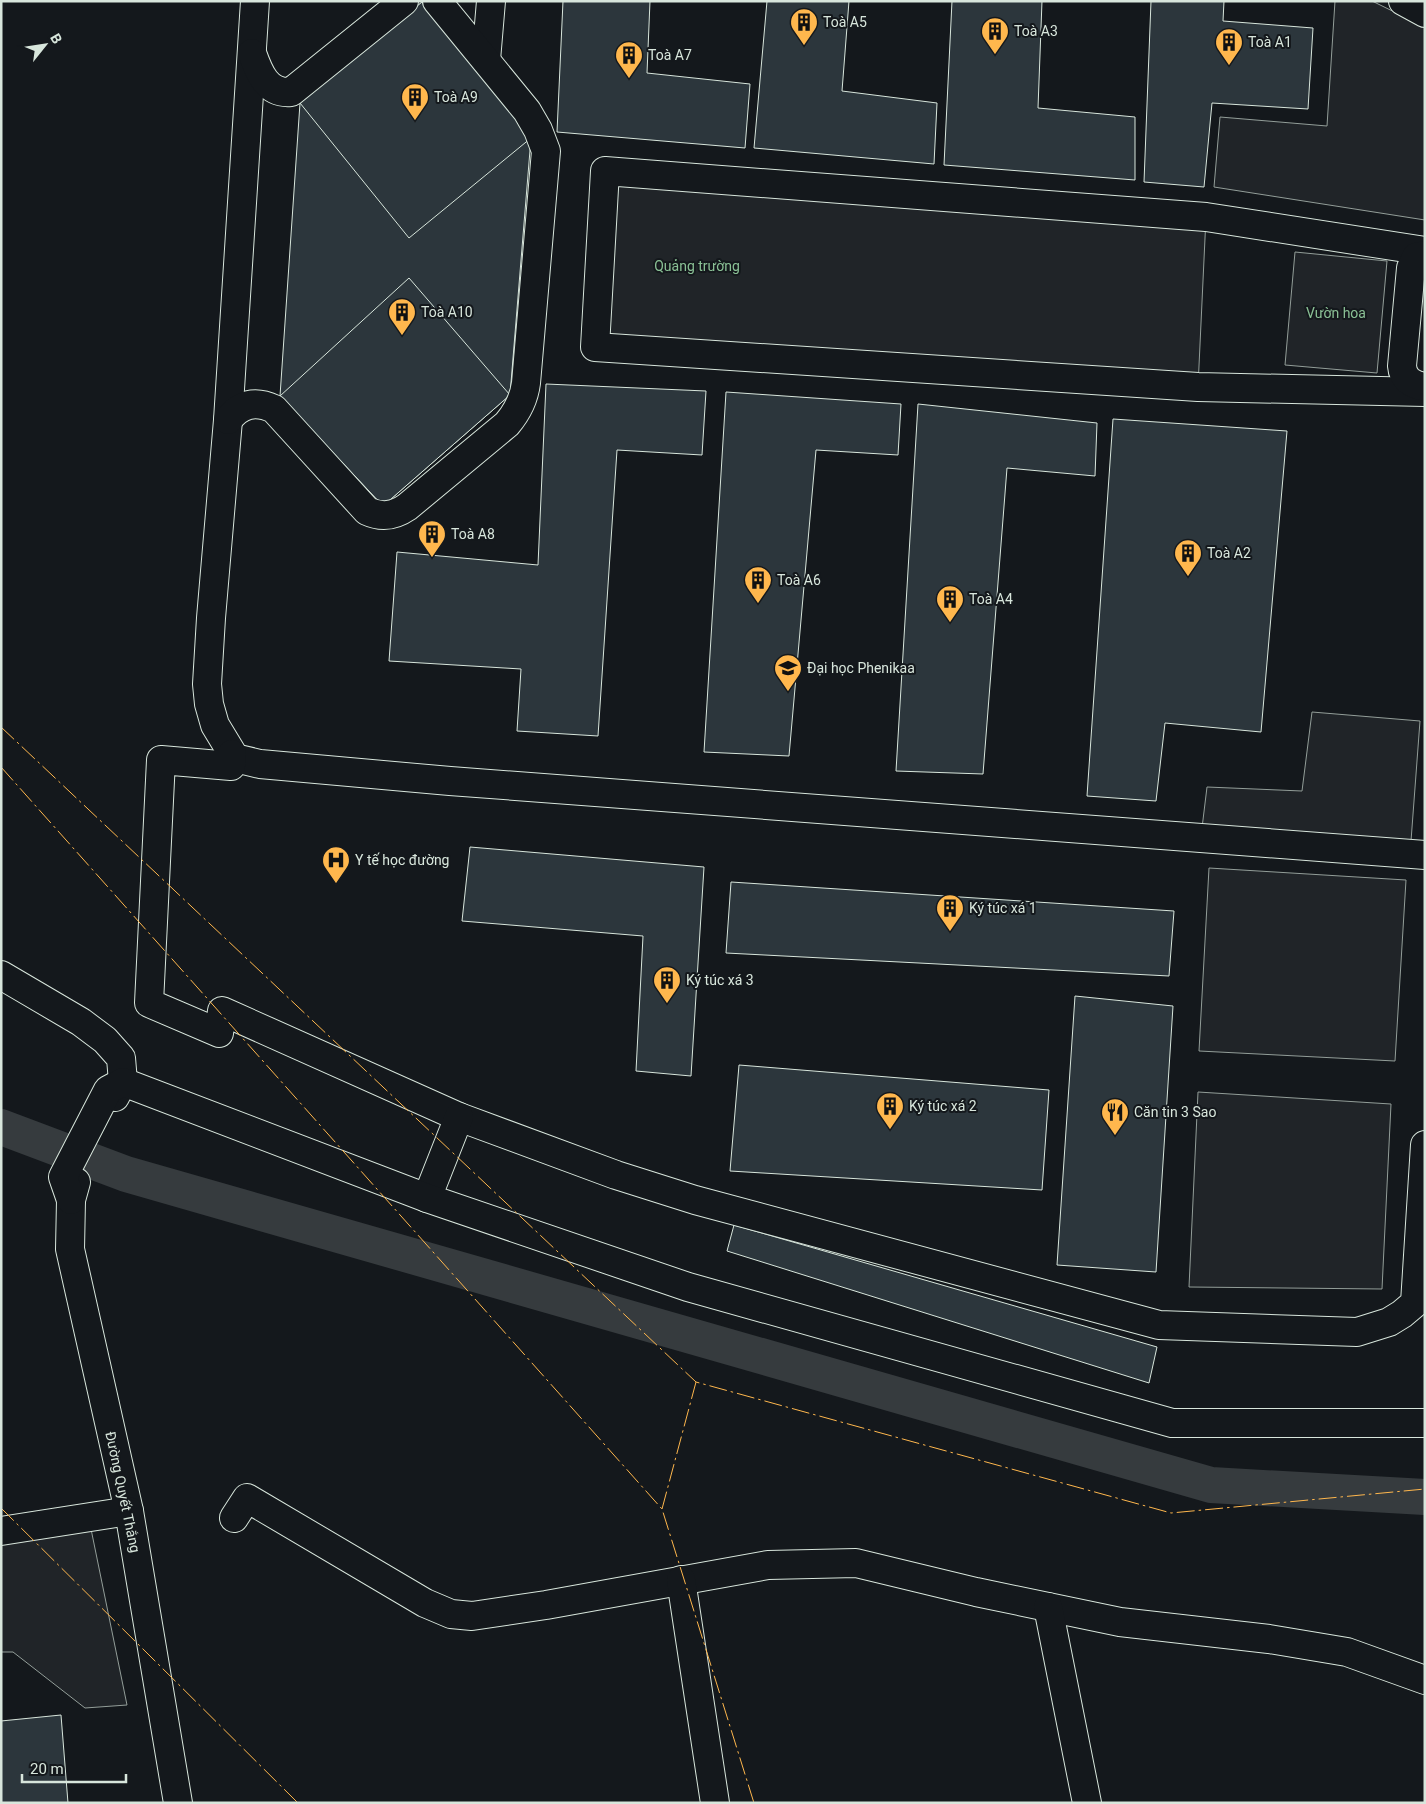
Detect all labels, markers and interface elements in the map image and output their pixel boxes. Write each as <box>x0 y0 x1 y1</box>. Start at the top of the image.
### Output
building icon: Toà A5 <box>789 7 819 46</box>
place label: Toà A5 <box>823 14 867 30</box>
building icon: Toà A3 <box>980 16 1010 55</box>
north arrow <box>20 20 70 70</box>
place label: Toà A3 <box>1014 23 1058 39</box>
building icon: Toà A1 <box>1214 27 1244 66</box>
text: B <box>47 31 65 46</box>
place label: Toà A1 <box>1248 34 1292 50</box>
building icon: Toà A7 <box>614 40 644 79</box>
place label: Toà A7 <box>648 47 692 63</box>
building icon: Toà A9 <box>400 82 430 121</box>
place label: Toà A9 <box>434 89 478 105</box>
park label: Quảng trường <box>654 258 740 274</box>
building icon: Toà A10 <box>387 297 417 336</box>
place label: Toà A10 <box>421 304 473 320</box>
park label: Vườn hoa <box>1306 305 1366 321</box>
building icon: Toà A8 <box>417 519 447 558</box>
place label: Toà A8 <box>451 526 495 542</box>
building icon: Toà A2 <box>1173 538 1203 577</box>
place label: Toà A2 <box>1207 545 1251 561</box>
building icon: Toà A6 <box>743 565 773 604</box>
place label: Toà A6 <box>777 572 821 588</box>
building icon: Toà A4 <box>935 584 965 623</box>
place label: Toà A4 <box>969 591 1013 607</box>
school or university icon: Đại học Phenikaa <box>773 653 803 692</box>
place label: Đại học Phenikaa <box>807 660 915 676</box>
hospital icon: Y tế học đường <box>321 845 351 884</box>
place label: Y tế học đường <box>355 852 449 868</box>
building icon: Ký túc xá 1 <box>935 893 965 932</box>
place label: Ký túc xá 1 <box>969 900 1037 916</box>
building icon: Ký túc xá 3 <box>652 965 682 1004</box>
place label: Ký túc xá 3 <box>686 972 754 988</box>
building icon: Ký túc xá 2 <box>875 1091 905 1130</box>
restaurant icon: Căn tin 3 Sao <box>1100 1097 1130 1136</box>
place label: Ký túc xá 2 <box>909 1098 977 1114</box>
place label: Căn tin 3 Sao <box>1134 1104 1216 1120</box>
street label: Đường Quyết Thắng <box>102 1430 144 1554</box>
scale bar <box>22 1752 126 1784</box>
text: 20 m <box>30 1760 64 1778</box>

